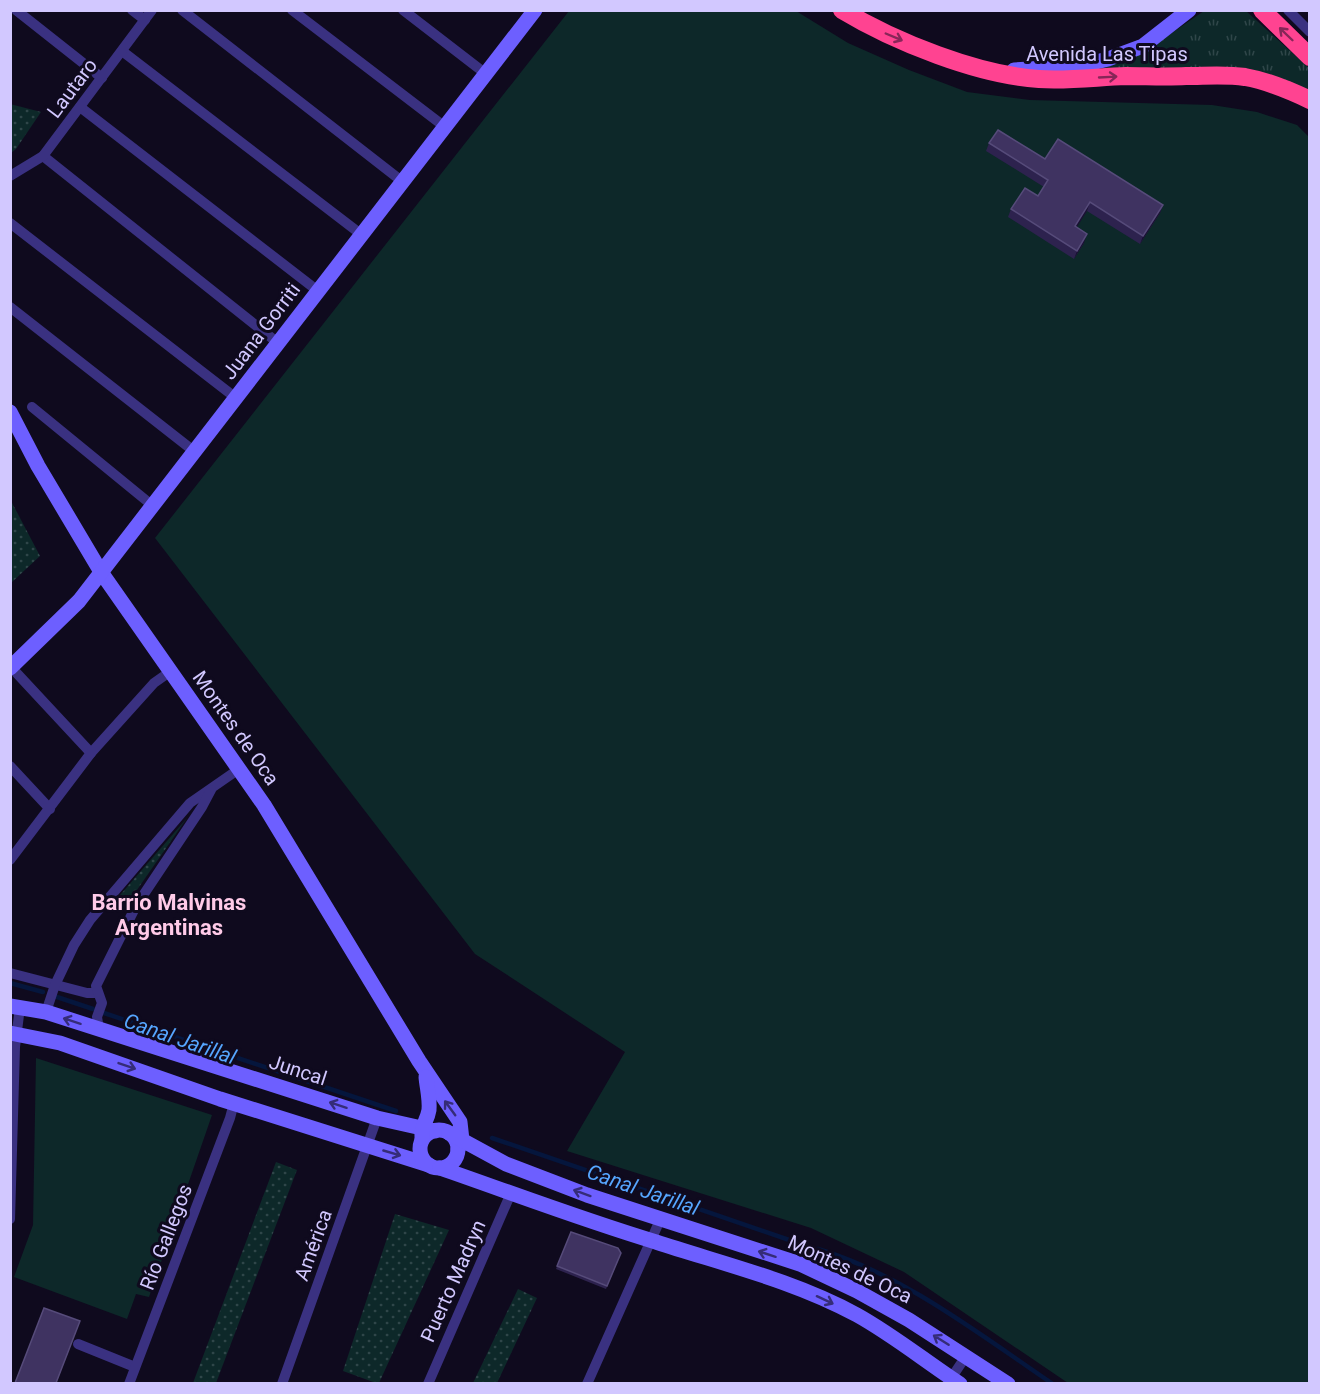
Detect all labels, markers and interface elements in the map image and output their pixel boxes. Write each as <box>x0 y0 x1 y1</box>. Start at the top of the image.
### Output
one-way arrow <box>1278 26 1293 41</box>
one-way arrow <box>885 31 903 43</box>
street label: Avenida Las Tipas <box>1026 42 1188 66</box>
street label: Lautaro <box>42 54 102 122</box>
one-way arrow <box>1098 72 1118 83</box>
street label: Juana Gorriti <box>217 278 305 384</box>
street label: Montes de Oca <box>188 666 284 790</box>
district label: Barrio Malvinas Argentinas <box>92 890 246 940</box>
water label: Canal Jarillal <box>121 1009 240 1070</box>
one-way arrow <box>63 1014 82 1025</box>
street label: Juncal <box>266 1049 330 1091</box>
one-way arrow <box>117 1062 136 1073</box>
one-way arrow <box>329 1099 348 1110</box>
one-way arrow <box>444 1101 456 1117</box>
one-way arrow <box>382 1148 401 1159</box>
water label: Canal Jarillal <box>584 1160 703 1221</box>
street label: Río Gallegos <box>135 1181 197 1293</box>
one-way arrow <box>573 1187 592 1198</box>
street label: América <box>289 1206 337 1284</box>
street label: Puerto Madryn <box>415 1216 491 1346</box>
street label: Montes de Oca <box>784 1230 916 1308</box>
one-way arrow <box>758 1247 777 1258</box>
one-way arrow <box>816 1295 834 1307</box>
one-way arrow <box>933 1334 950 1346</box>

